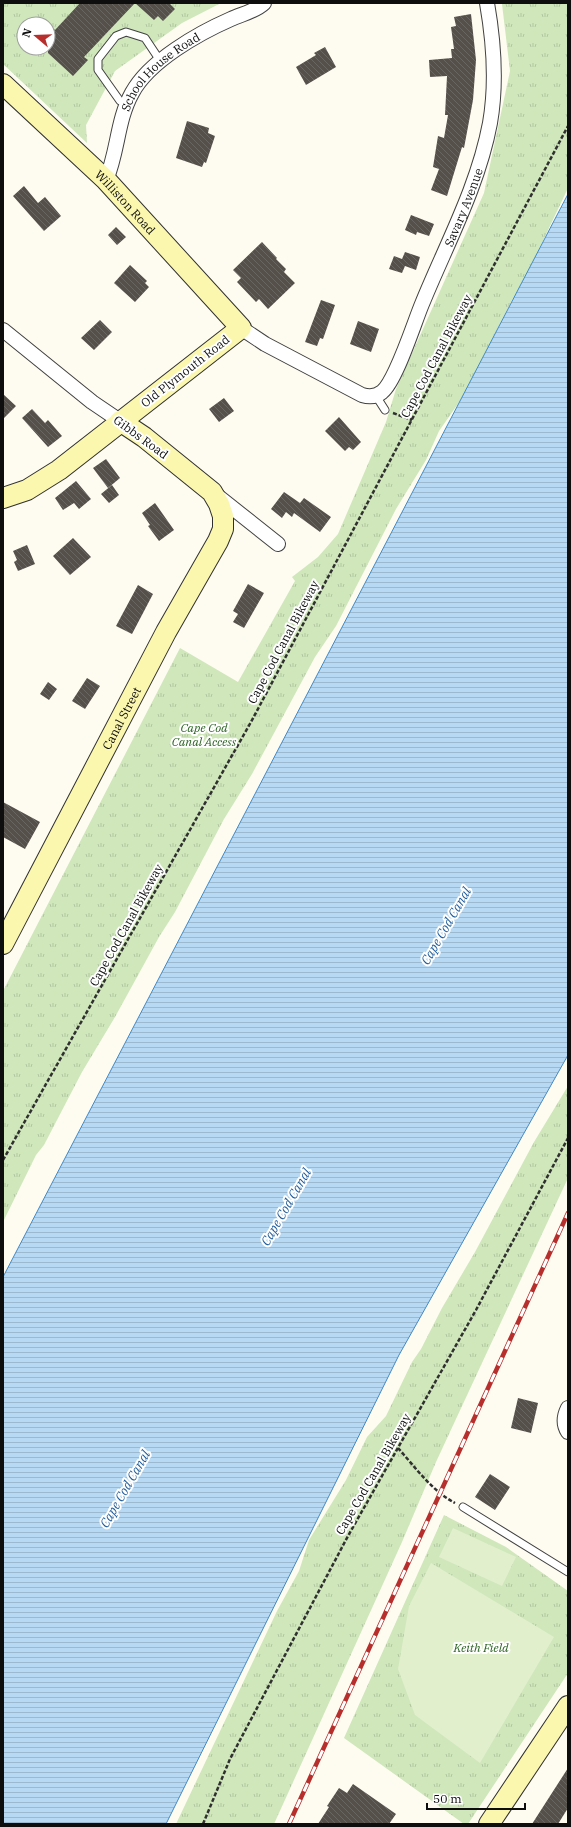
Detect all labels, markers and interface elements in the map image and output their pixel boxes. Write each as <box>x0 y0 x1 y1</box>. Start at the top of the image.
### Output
north arrow <box>16 16 56 56</box>
text: N <box>19 26 35 39</box>
street label: School House Road <box>117 29 202 113</box>
street label: Williston Road <box>92 166 159 237</box>
street label: Savary Avenue <box>440 166 485 249</box>
street label: Cape Cod Canal Bikeway <box>397 291 475 420</box>
street label: Old Plymouth Road <box>138 332 232 410</box>
street label: Gibbs Road <box>111 412 171 462</box>
street label: Cape Cod Canal Bikeway <box>244 577 322 706</box>
street label: Canal Street <box>99 684 144 752</box>
park label: Cape Cod Canal Access <box>172 720 237 749</box>
street label: Cape Cod Canal Bikeway <box>86 861 166 989</box>
water label: Cape Cod Canal <box>417 884 475 968</box>
water label: Cape Cod Canal <box>257 1165 315 1249</box>
street label: Cape Cod Canal Bikeway <box>332 1410 414 1537</box>
water label: Cape Cod Canal <box>96 1447 154 1531</box>
park label: Keith Field <box>452 1640 509 1655</box>
scale bar <box>427 1785 525 1811</box>
text: 50 m <box>433 1791 462 1806</box>

